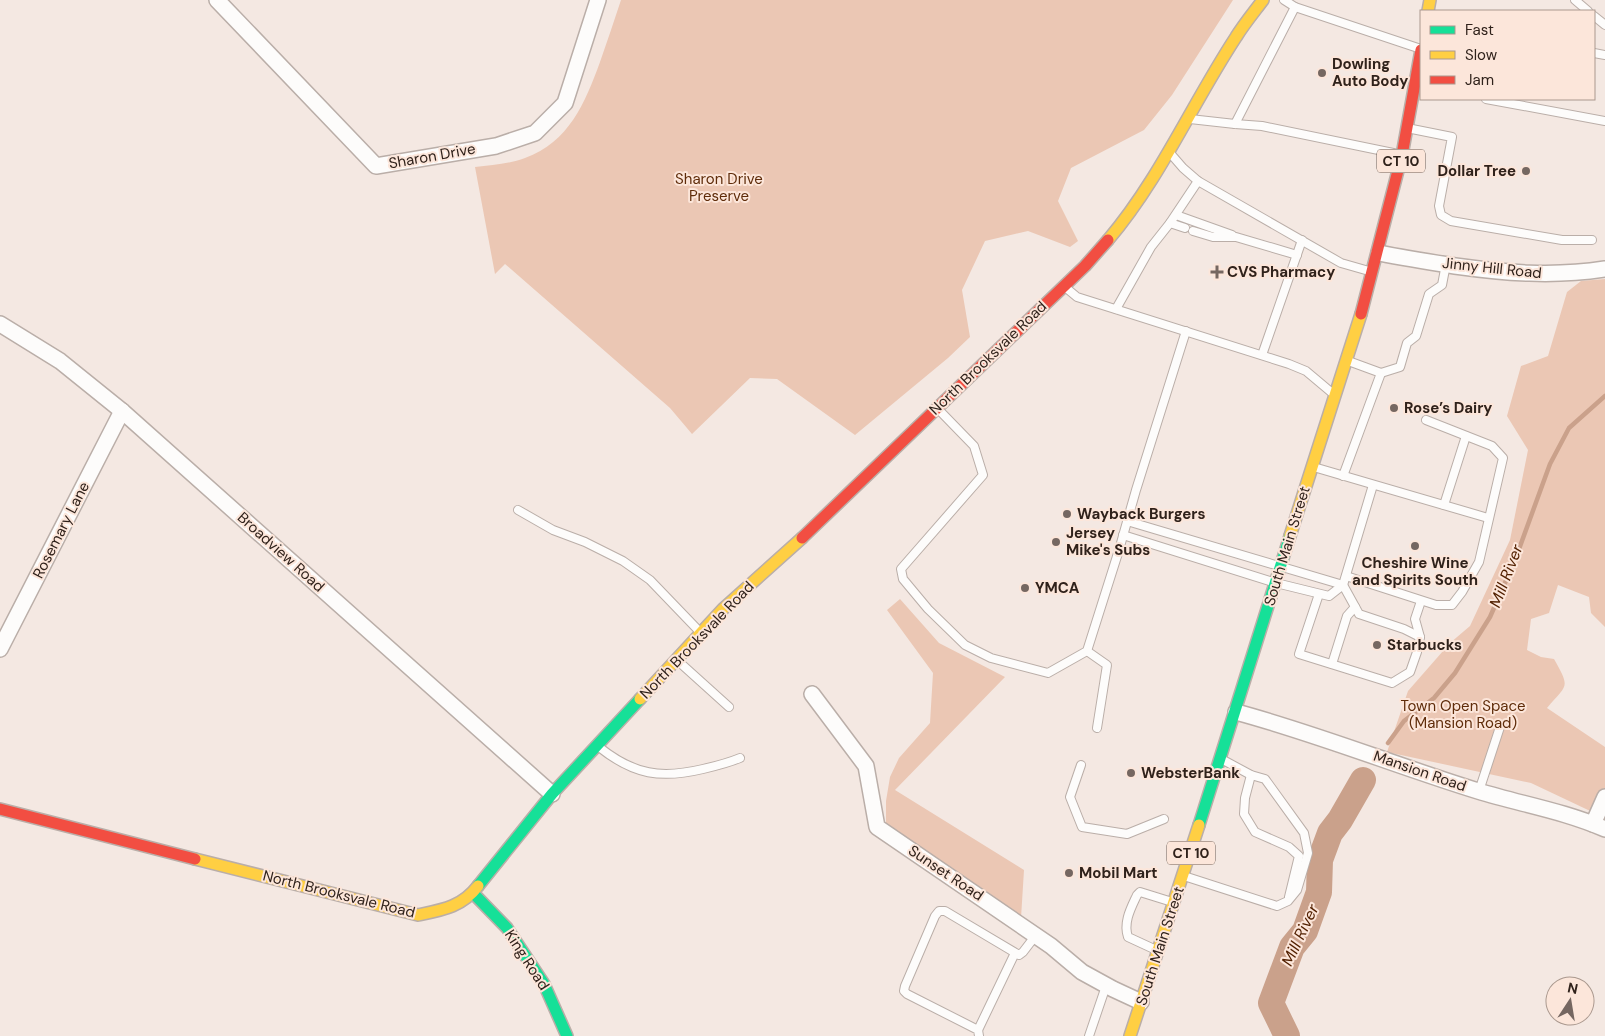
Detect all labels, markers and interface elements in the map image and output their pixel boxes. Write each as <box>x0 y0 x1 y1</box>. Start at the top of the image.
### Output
legend <box>1420 10 1595 100</box>
text: Fast <box>1465 20 1494 40</box>
text: Slow <box>1465 45 1498 65</box>
place label: Dowling Auto Body <box>1332 54 1408 91</box>
marker: Dowling Auto Body <box>1316 67 1328 79</box>
text: Jam <box>1465 70 1494 90</box>
street label: Sharon Drive <box>387 139 477 173</box>
road number: CT 10 <box>1377 150 1425 172</box>
place label: Dollar Tree <box>1437 161 1516 181</box>
marker: Dollar Tree <box>1520 165 1532 177</box>
park label: Sharon Drive Preserve <box>675 169 763 206</box>
street label: Jinny Hill Road <box>1441 253 1543 283</box>
place label: CVS Pharmacy <box>1227 262 1335 282</box>
marker: CVS Pharmacy <box>1211 266 1223 278</box>
street label: North Brooksvale Road <box>925 297 1051 419</box>
place label: Rose’s Dairy <box>1404 398 1492 418</box>
marker: Rose’s Dairy <box>1388 402 1400 414</box>
street label: Rosemary Lane <box>28 478 94 582</box>
street label: South Main Street <box>1259 484 1315 608</box>
place label: Wayback Burgers <box>1077 504 1205 524</box>
street label: Broadview Road <box>233 507 329 597</box>
marker: Wayback Burgers <box>1061 508 1073 520</box>
place label: Jersey Mike's Subs <box>1066 523 1150 560</box>
marker: Jersey Mike's Subs <box>1050 536 1062 548</box>
marker: Cheshire Wine and Spirits South <box>1409 540 1421 552</box>
water label: Mill River <box>1484 541 1528 610</box>
place label: Cheshire Wine and Spirits South <box>1352 553 1478 590</box>
street label: North Brooksvale Road <box>636 577 758 703</box>
place label: YMCA <box>1035 578 1080 598</box>
marker: YMCA <box>1019 582 1031 594</box>
place label: Starbucks <box>1387 635 1462 655</box>
marker: Starbucks <box>1371 639 1383 651</box>
park label: Town Open Space (Mansion Road) <box>1400 696 1526 733</box>
street label: Mansion Road <box>1371 746 1469 796</box>
place label: WebsterBank <box>1141 763 1240 783</box>
marker: WebsterBank <box>1125 767 1137 779</box>
street label: Sunset Road <box>905 841 987 905</box>
road number: CT 10 <box>1167 841 1215 864</box>
place label: Mobil Mart <box>1079 863 1158 883</box>
street label: North Brooksvale Road <box>261 865 417 923</box>
marker: Mobil Mart <box>1063 867 1075 879</box>
street label: South Main Street <box>1131 884 1189 1008</box>
water label: Mill River <box>1277 900 1324 969</box>
street label: King Road <box>500 926 554 994</box>
north arrow <box>1545 976 1595 1026</box>
text: N <box>1566 978 1580 998</box>

